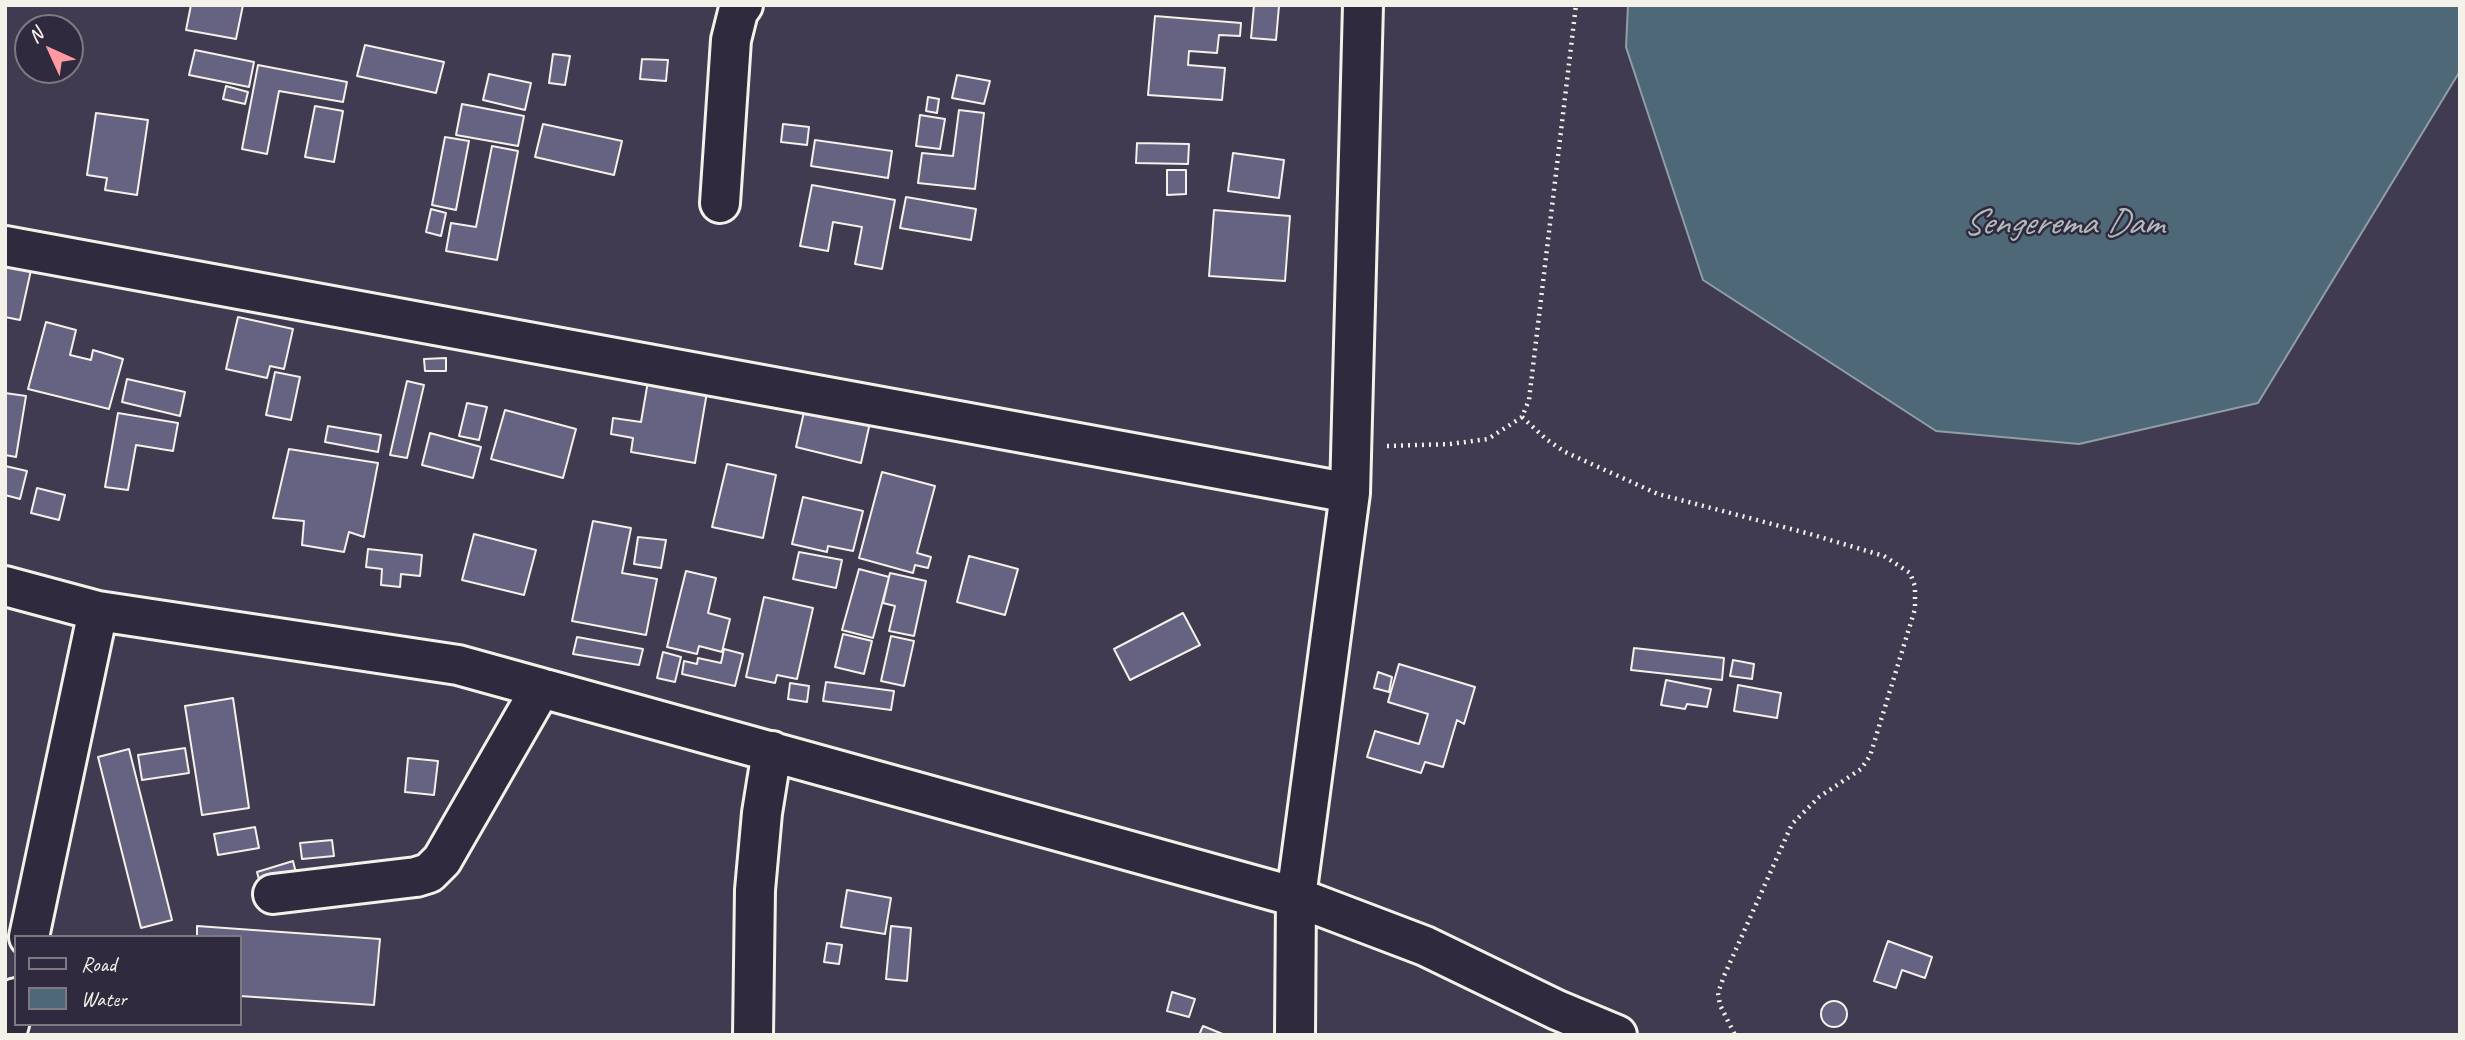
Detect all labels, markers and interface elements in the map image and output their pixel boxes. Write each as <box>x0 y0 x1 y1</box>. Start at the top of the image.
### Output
north arrow <box>14 14 84 84</box>
text: N <box>23 23 48 48</box>
water label: Sengerema Dam <box>1963 202 2163 246</box>
legend <box>14 935 242 1026</box>
text: Road <box>81 951 116 977</box>
text: Water <box>81 986 127 1012</box>

